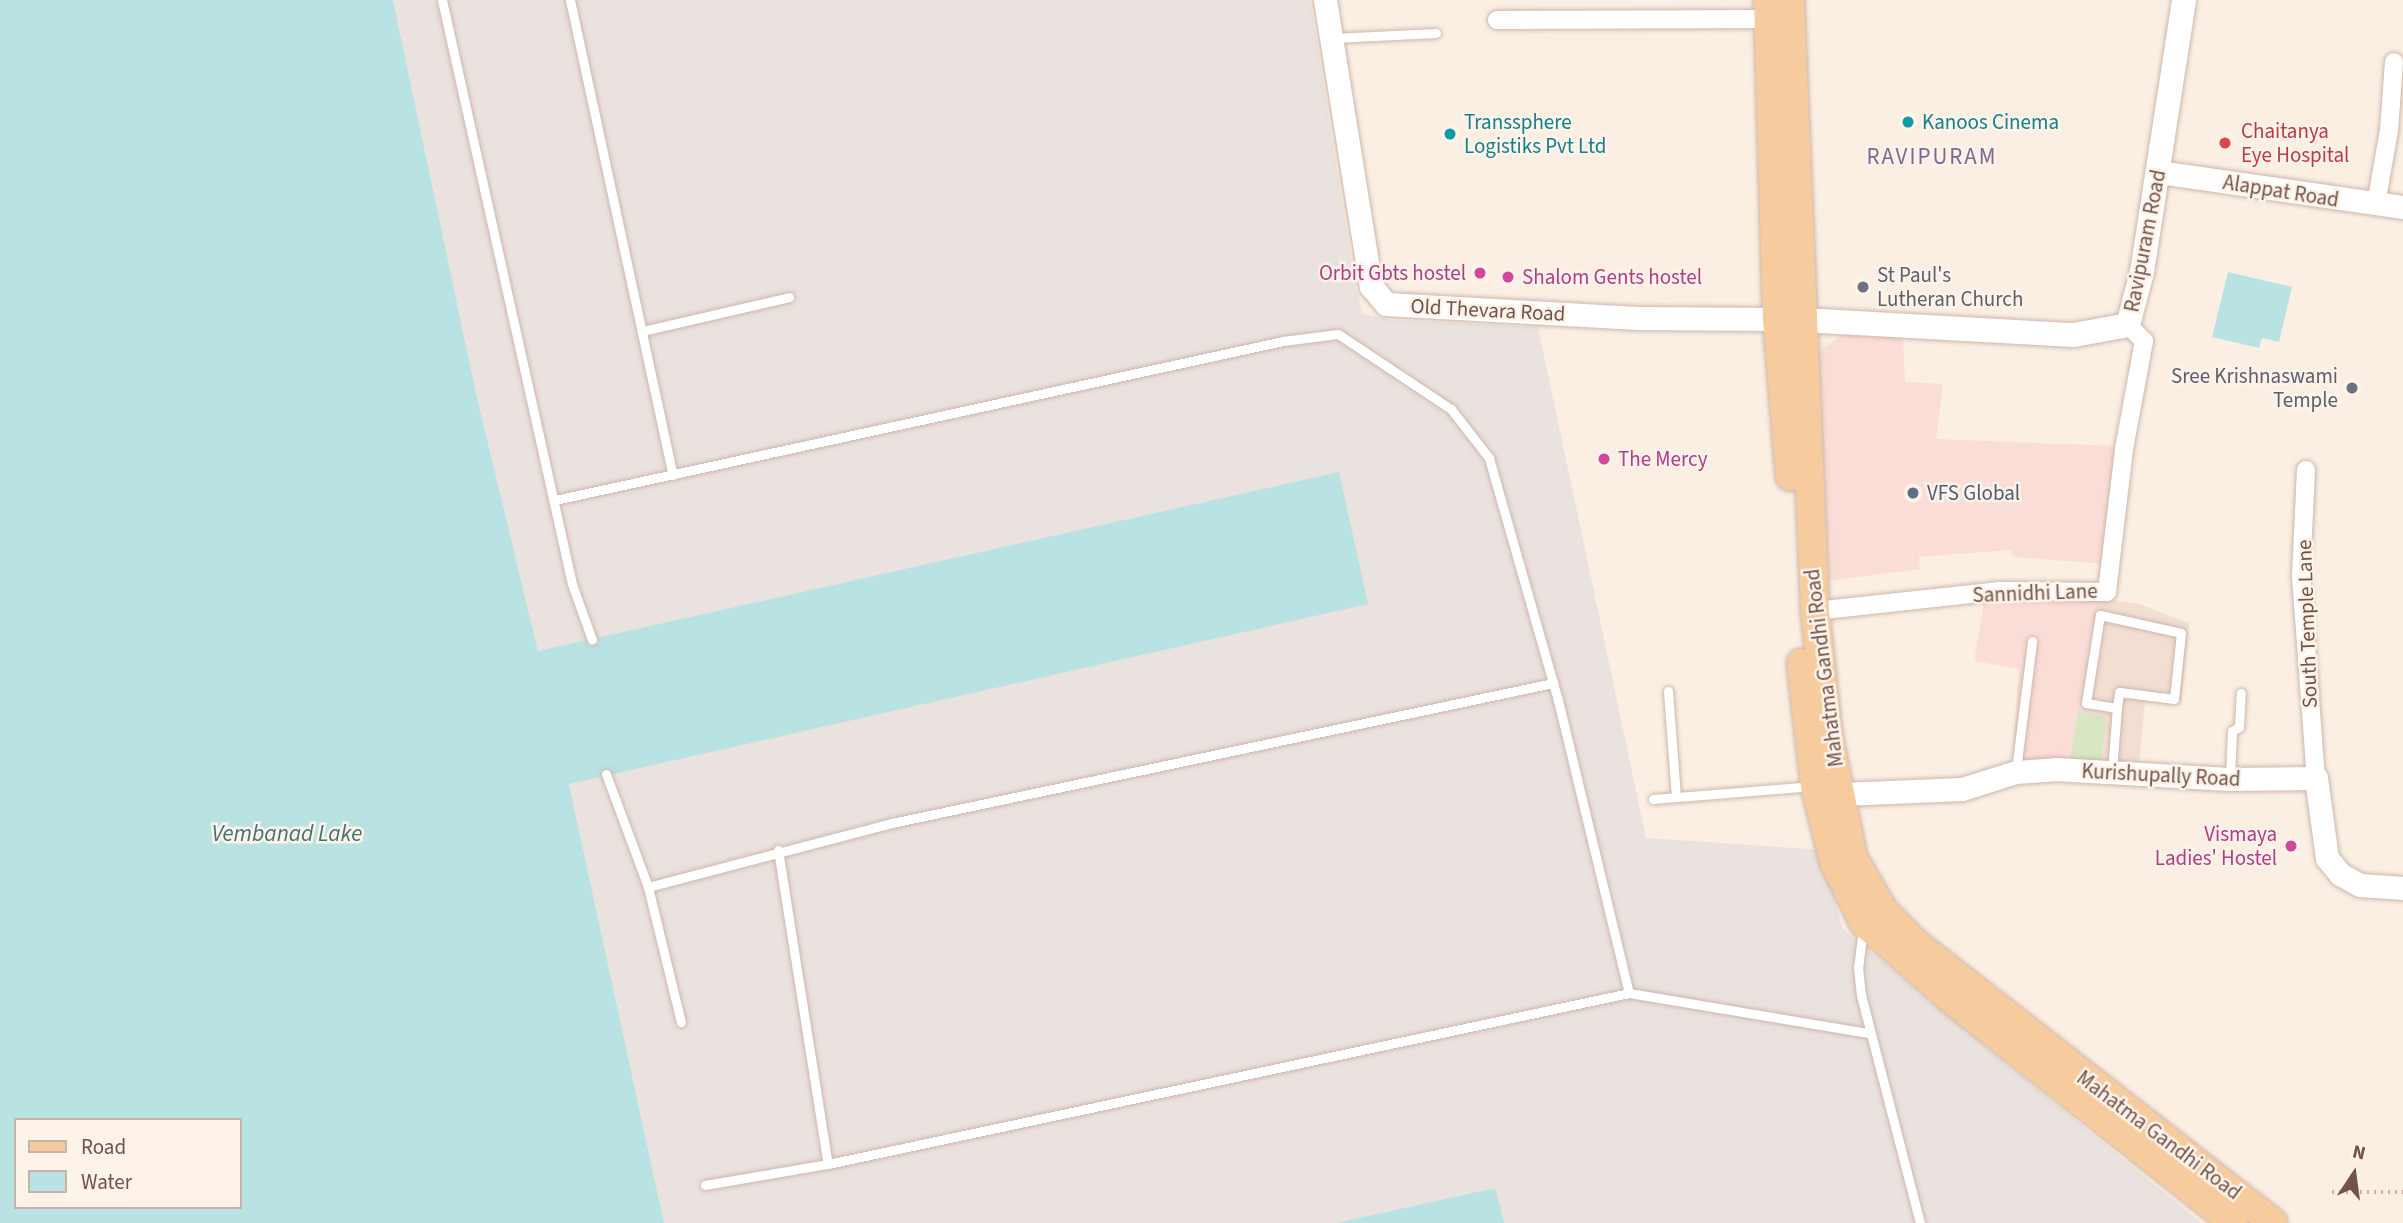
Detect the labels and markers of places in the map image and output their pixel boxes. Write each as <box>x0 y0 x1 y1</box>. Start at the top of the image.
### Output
place label: Transsphere Logistiks Pvt Ltd <box>1464 109 1606 159</box>
place label: Kanoos Cinema <box>1922 109 2059 135</box>
marker: Kanoos Cinema <box>1900 114 1916 130</box>
place label: Chaitanya Eye Hospital <box>2241 118 2349 168</box>
marker: Transsphere Logistiks Pvt Ltd <box>1442 126 1458 142</box>
marker: Chaitanya Eye Hospital <box>2215 133 2235 153</box>
place label: Orbit Gbts hostel <box>1319 260 1466 286</box>
place label: St Paul's Lutheran Church <box>1877 262 2023 312</box>
place label: Shalom Gents hostel <box>1522 264 1702 290</box>
marker: Orbit Gbts hostel <box>1472 265 1488 281</box>
marker: Shalom Gents hostel <box>1500 269 1516 285</box>
marker: St Paul's Lutheran Church <box>1855 279 1871 295</box>
place label: Sree Krishnaswami Temple <box>2171 363 2338 413</box>
marker: Sree Krishnaswami Temple <box>2344 380 2360 396</box>
place label: The Mercy <box>1618 446 1708 472</box>
marker: The Mercy <box>1596 451 1612 467</box>
place label: VFS Global <box>1927 480 2020 506</box>
marker: VFS Global <box>1905 485 1921 501</box>
place label: Vismaya Ladies' Hostel <box>2155 821 2277 871</box>
marker: Vismaya Ladies' Hostel <box>2283 838 2299 854</box>

